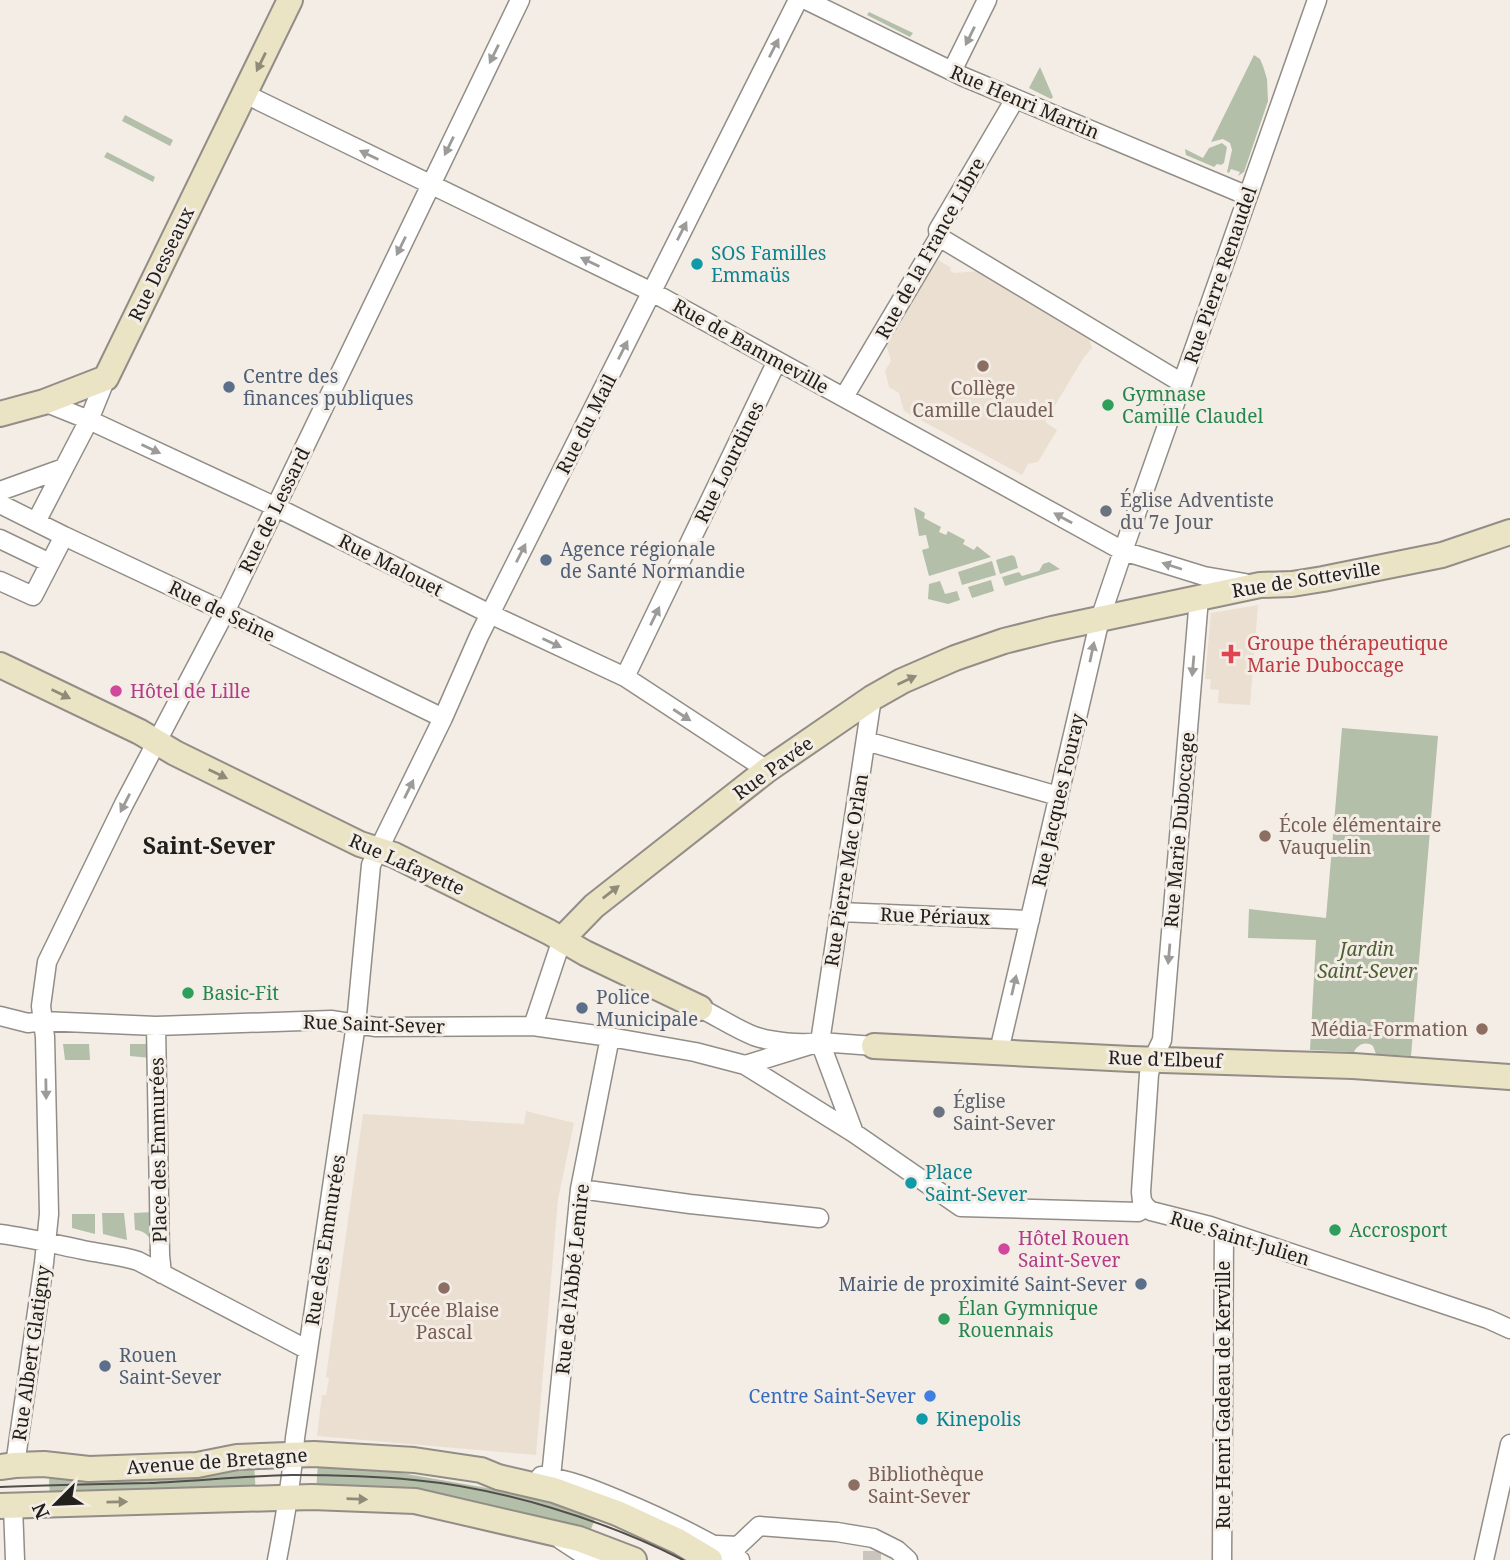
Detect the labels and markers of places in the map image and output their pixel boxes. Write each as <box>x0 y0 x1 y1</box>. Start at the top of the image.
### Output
place label: SOS Familles Emmaüs <box>711 240 826 288</box>
marker: SOS Familles Emmaüs <box>689 256 705 272</box>
marker: Collège Camille Claudel <box>975 358 991 374</box>
place label: Centre des finances publiques <box>243 363 414 411</box>
place label: Collège Camille Claudel <box>912 375 1054 423</box>
marker: Centre des finances publiques <box>221 379 237 395</box>
place label: Gymnase Camille Claudel <box>1122 381 1263 429</box>
marker: Gymnase Camille Claudel <box>1100 397 1116 413</box>
place label: Église Adventiste du 7e Jour <box>1120 487 1274 535</box>
marker: Église Adventiste du 7e Jour <box>1098 503 1114 519</box>
place label: Agence régionale de Santé Normandie <box>560 536 745 584</box>
marker: Agence régionale de Santé Normandie <box>538 552 554 568</box>
place label: Groupe thérapeutique Marie Duboccage <box>1247 630 1448 678</box>
marker: Groupe thérapeutique Marie Duboccage <box>1221 644 1241 664</box>
place label: Hôtel de Lille <box>130 678 250 704</box>
marker: Hôtel de Lille <box>108 683 124 699</box>
place label: École élémentaire Vauquelin <box>1279 812 1441 860</box>
marker: École élémentaire Vauquelin <box>1257 828 1273 844</box>
place label: Basic-Fit <box>202 980 279 1006</box>
place label: Police Municipale <box>596 984 698 1032</box>
marker: Basic-Fit <box>180 985 196 1001</box>
marker: Police Municipale <box>574 1000 590 1016</box>
place label: Média-Formation <box>1311 1016 1468 1042</box>
marker: Média-Formation <box>1474 1021 1490 1037</box>
place label: Église Saint-Sever <box>953 1088 1056 1136</box>
marker: Église Saint-Sever <box>931 1104 947 1120</box>
place label: Place Saint-Sever <box>925 1159 1028 1207</box>
marker: Place Saint-Sever <box>903 1175 919 1191</box>
place label: Accrosport <box>1349 1217 1448 1243</box>
marker: Accrosport <box>1327 1222 1343 1238</box>
place label: Hôtel Rouen Saint-Sever <box>1018 1225 1130 1273</box>
marker: Hôtel Rouen Saint-Sever <box>996 1241 1012 1257</box>
place label: Mairie de proximité Saint-Sever <box>838 1271 1127 1297</box>
marker: Mairie de proximité Saint-Sever <box>1133 1276 1149 1292</box>
marker: Lycée Blaise Pascal <box>436 1280 452 1296</box>
place label: Élan Gymnique Rouennais <box>958 1295 1098 1343</box>
place label: Lycée Blaise Pascal <box>389 1297 499 1345</box>
marker: Élan Gymnique Rouennais <box>936 1311 952 1327</box>
place label: Rouen Saint-Sever <box>119 1342 222 1390</box>
marker: Rouen Saint-Sever <box>97 1358 113 1374</box>
place label: Centre Saint-Sever <box>749 1383 916 1409</box>
marker: Centre Saint-Sever <box>922 1388 938 1404</box>
place label: Kinepolis <box>936 1406 1021 1432</box>
marker: Kinepolis <box>914 1411 930 1427</box>
place label: Bibliothèque Saint-Sever <box>868 1461 984 1509</box>
marker: Bibliothèque Saint-Sever <box>846 1477 862 1493</box>

